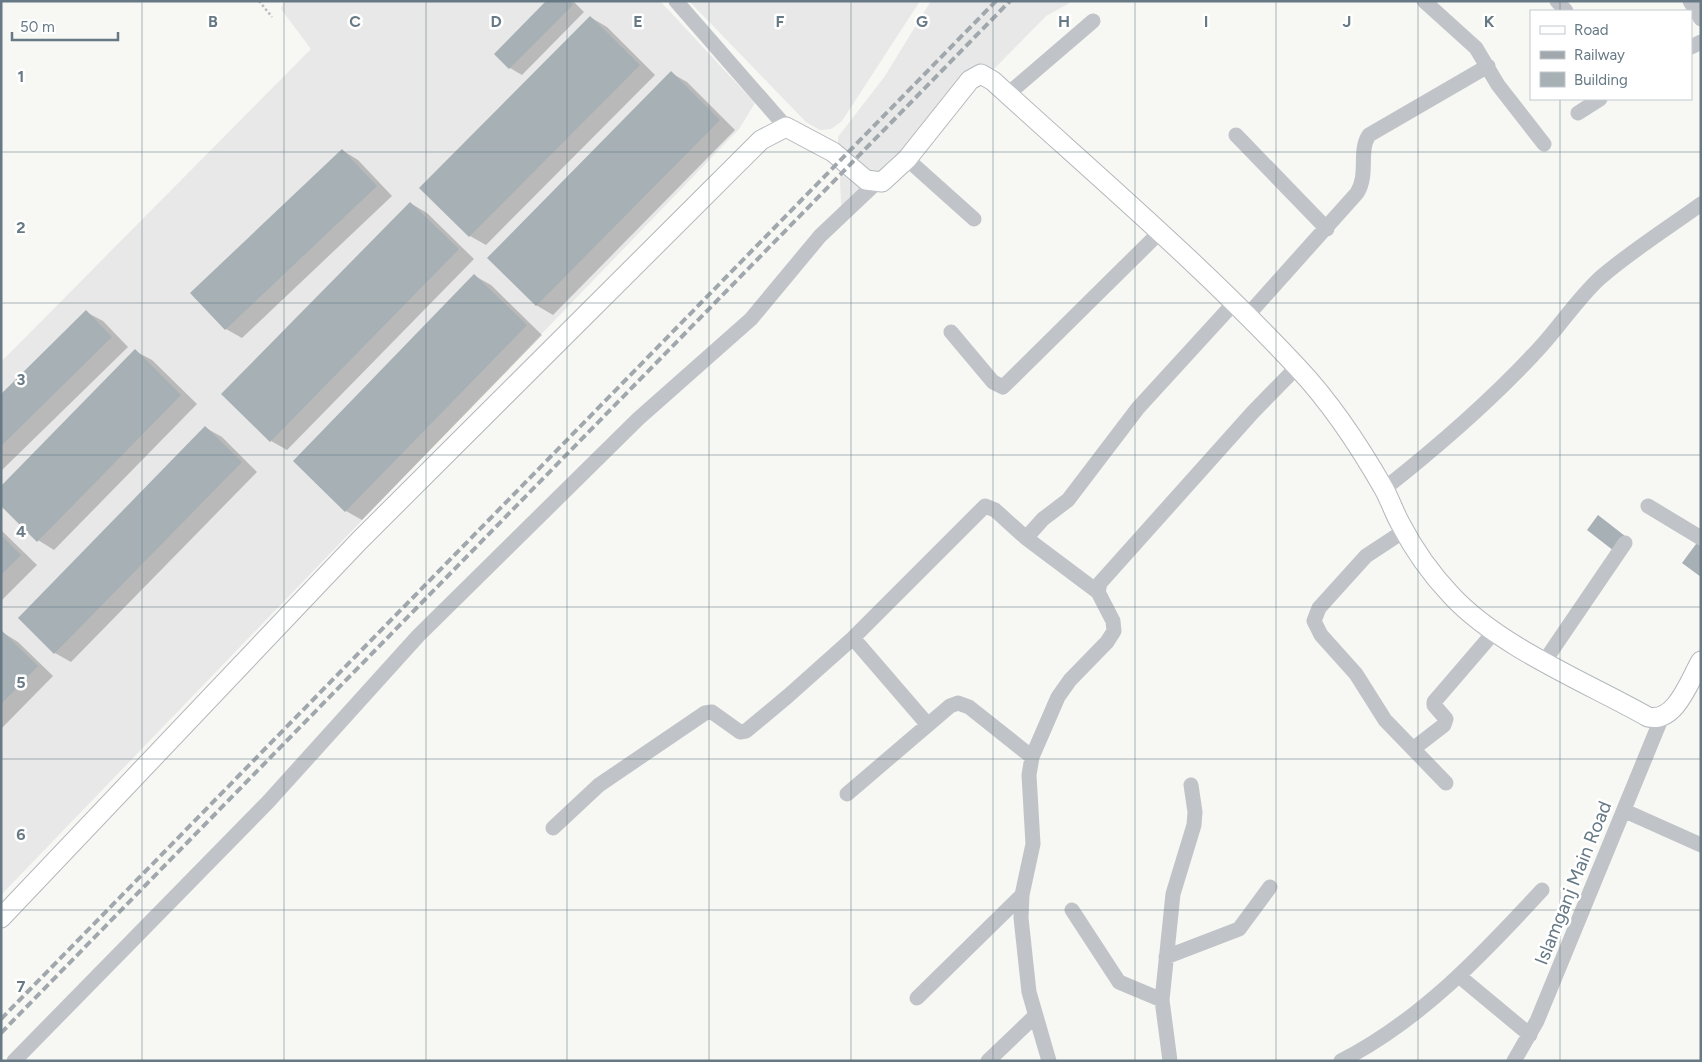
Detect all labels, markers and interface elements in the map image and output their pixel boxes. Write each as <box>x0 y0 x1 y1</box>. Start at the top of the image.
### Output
scale bar <box>12 10 119 42</box>
legend <box>1530 10 1692 100</box>
text: B <box>208 12 218 31</box>
text: C <box>349 12 361 31</box>
text: D <box>490 12 502 31</box>
text: E <box>633 12 643 31</box>
text: F <box>776 12 785 31</box>
text: G <box>916 12 928 31</box>
text: H <box>1058 12 1070 31</box>
text: I <box>1204 12 1208 31</box>
text: J <box>1343 12 1351 31</box>
text: K <box>1484 12 1495 31</box>
text: 50 m <box>20 18 55 36</box>
text: Road <box>1574 21 1609 39</box>
text: Railway <box>1574 46 1625 64</box>
text: 1 <box>18 67 24 86</box>
text: Building <box>1574 71 1628 89</box>
text: 2 <box>16 218 26 237</box>
text: 3 <box>17 370 26 389</box>
text: 4 <box>16 522 26 541</box>
text: 5 <box>16 673 26 692</box>
street label: Islamganj Main Road <box>1530 798 1616 968</box>
text: 6 <box>16 825 26 844</box>
text: 7 <box>17 977 26 996</box>

